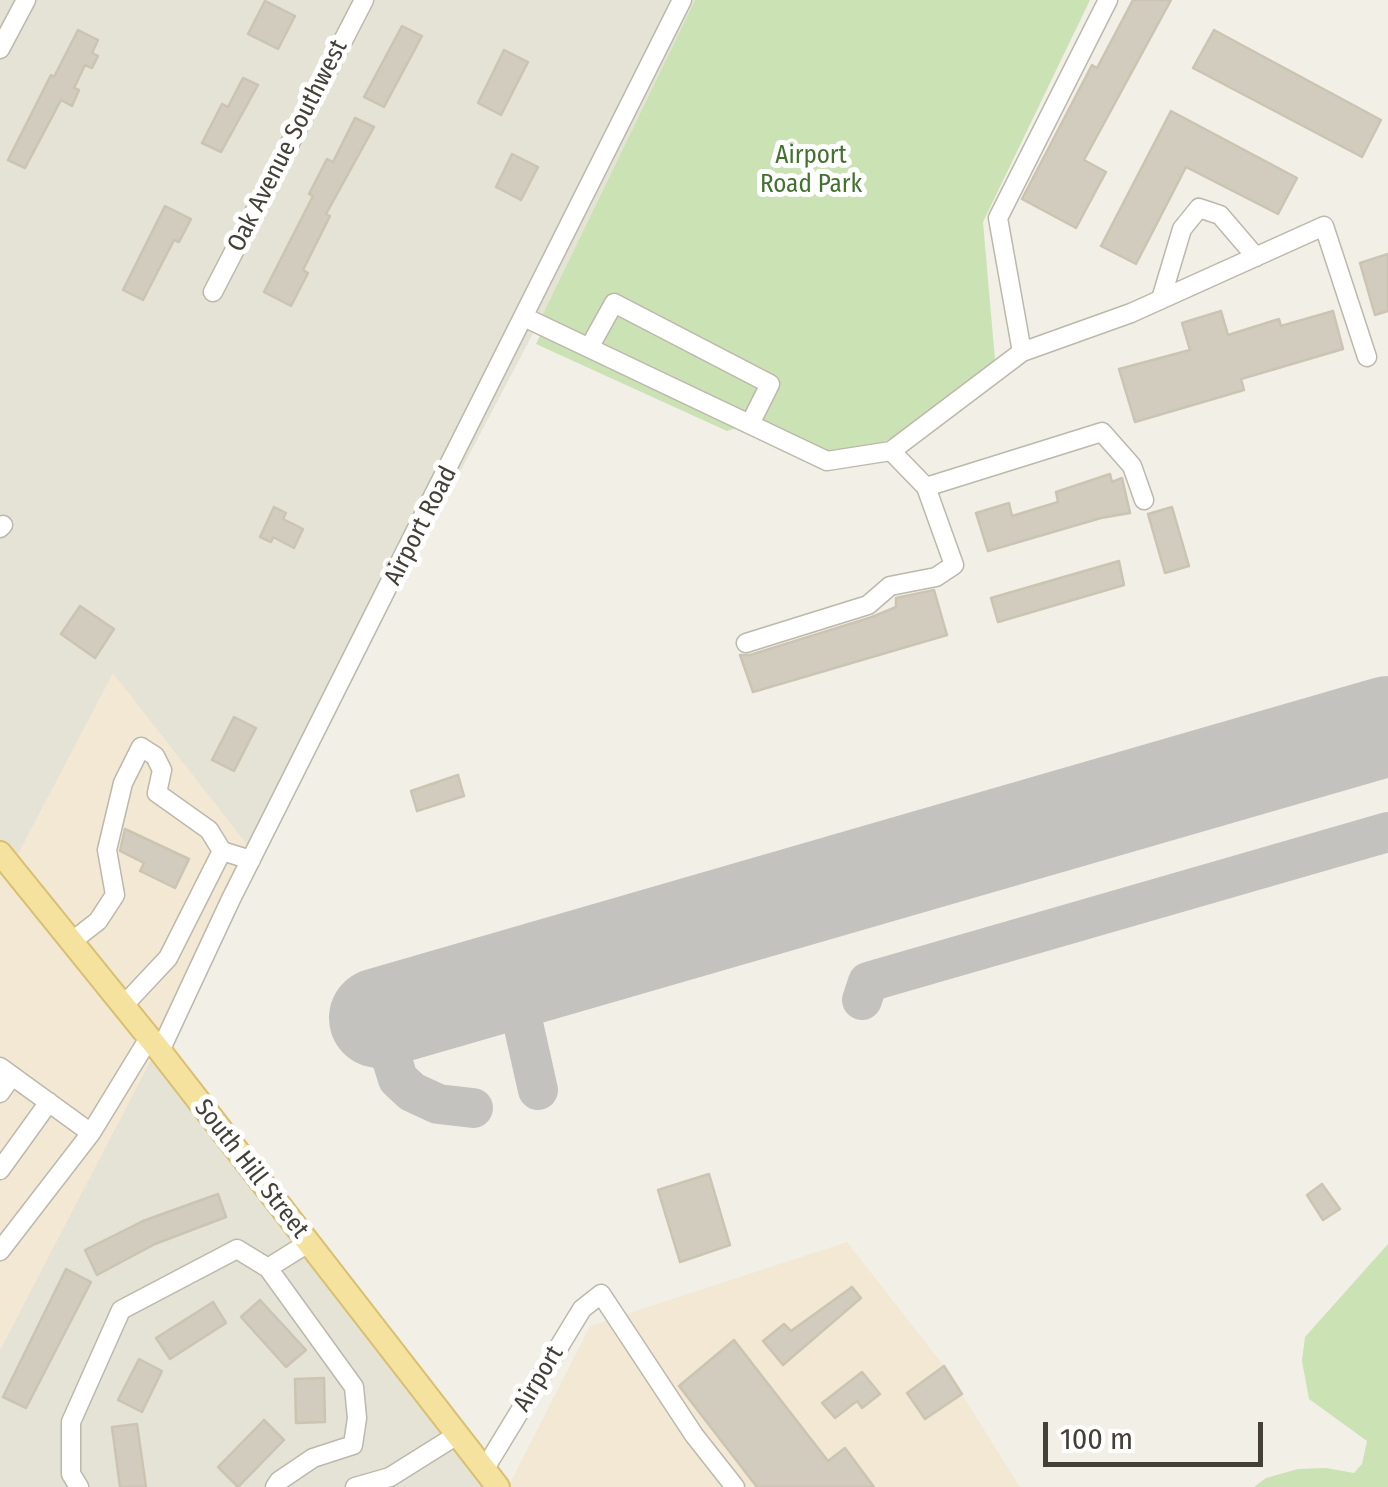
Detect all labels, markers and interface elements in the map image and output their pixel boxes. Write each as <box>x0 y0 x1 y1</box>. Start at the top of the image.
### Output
street label: Oak Avenue Southwest <box>222 35 354 257</box>
park label: Airport Road Park <box>760 141 862 200</box>
street label: Airport Road <box>378 462 464 590</box>
street label: South Hill Street <box>188 1094 314 1244</box>
street label: Airport <box>508 1341 570 1417</box>
scale bar <box>1048 1402 1268 1464</box>
text: 100 m <box>1060 1421 1133 1457</box>

